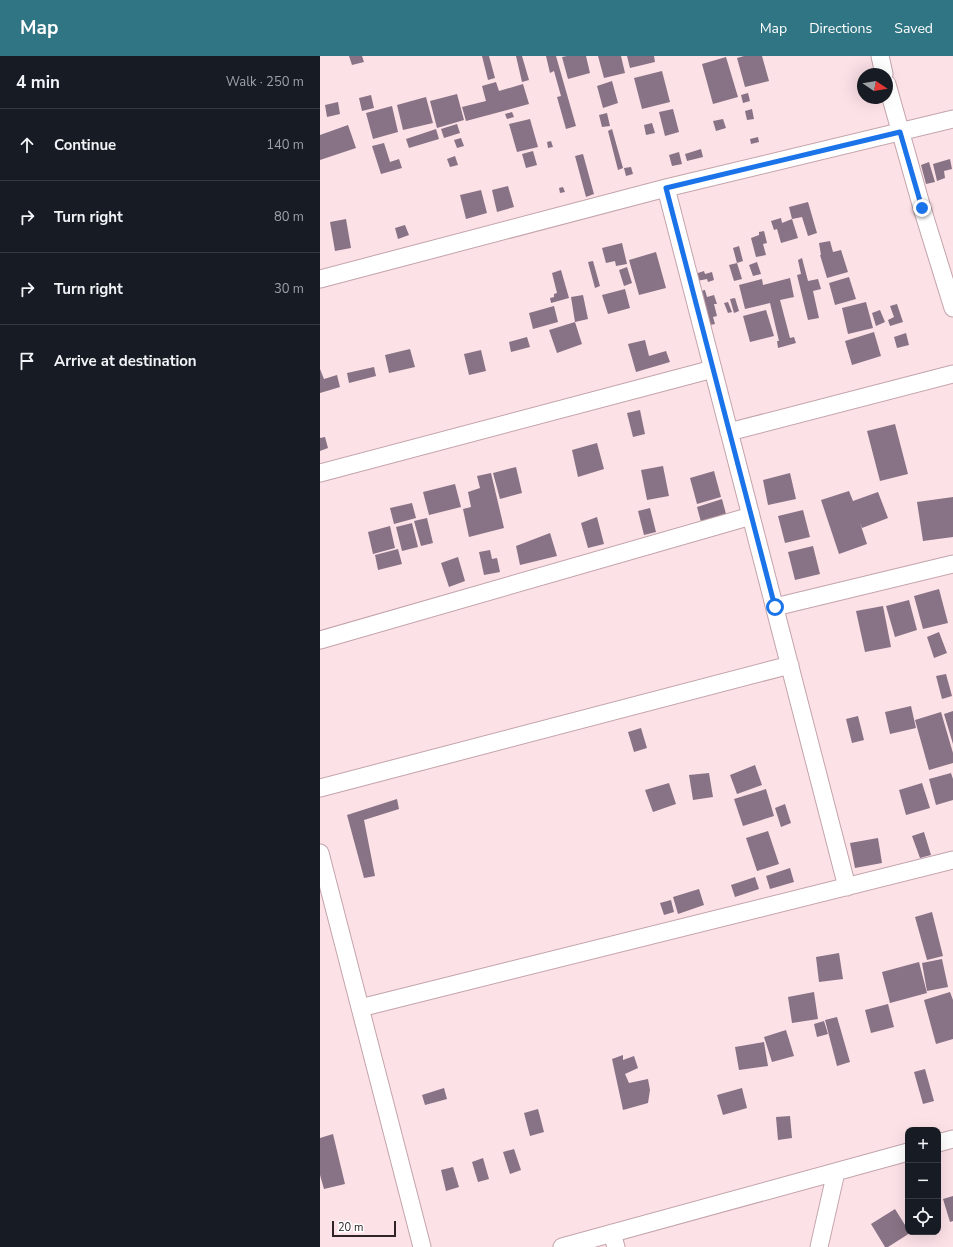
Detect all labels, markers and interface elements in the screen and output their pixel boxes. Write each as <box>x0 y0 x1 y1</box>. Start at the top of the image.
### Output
text: Map <box>20 15 58 41</box>
text: Map <box>760 19 787 38</box>
text: Directions <box>809 19 872 38</box>
text: Saved <box>894 19 933 38</box>
north arrow <box>857 68 893 104</box>
text: 4 min <box>16 71 60 94</box>
text: Walk · 250 m <box>226 73 304 91</box>
icon: ahead <box>16 134 38 156</box>
text: Continue <box>54 135 116 155</box>
text: 140 m <box>266 136 304 154</box>
route end <box>913 199 931 217</box>
icon: right <box>16 206 38 228</box>
text: Turn right <box>54 207 123 227</box>
text: 80 m <box>274 208 304 226</box>
icon: right <box>16 278 38 300</box>
text: Turn right <box>54 279 123 299</box>
text: 30 m <box>274 280 304 298</box>
icon: arrive <box>16 350 38 372</box>
text: Arrive at destination <box>54 351 197 371</box>
route start <box>766 598 784 616</box>
map controls <box>905 1127 941 1235</box>
button: + <box>905 1127 941 1163</box>
button: − <box>905 1163 941 1199</box>
button: locate <box>905 1199 941 1235</box>
scale bar <box>332 1219 396 1238</box>
text: 20 m <box>338 1220 363 1235</box>

